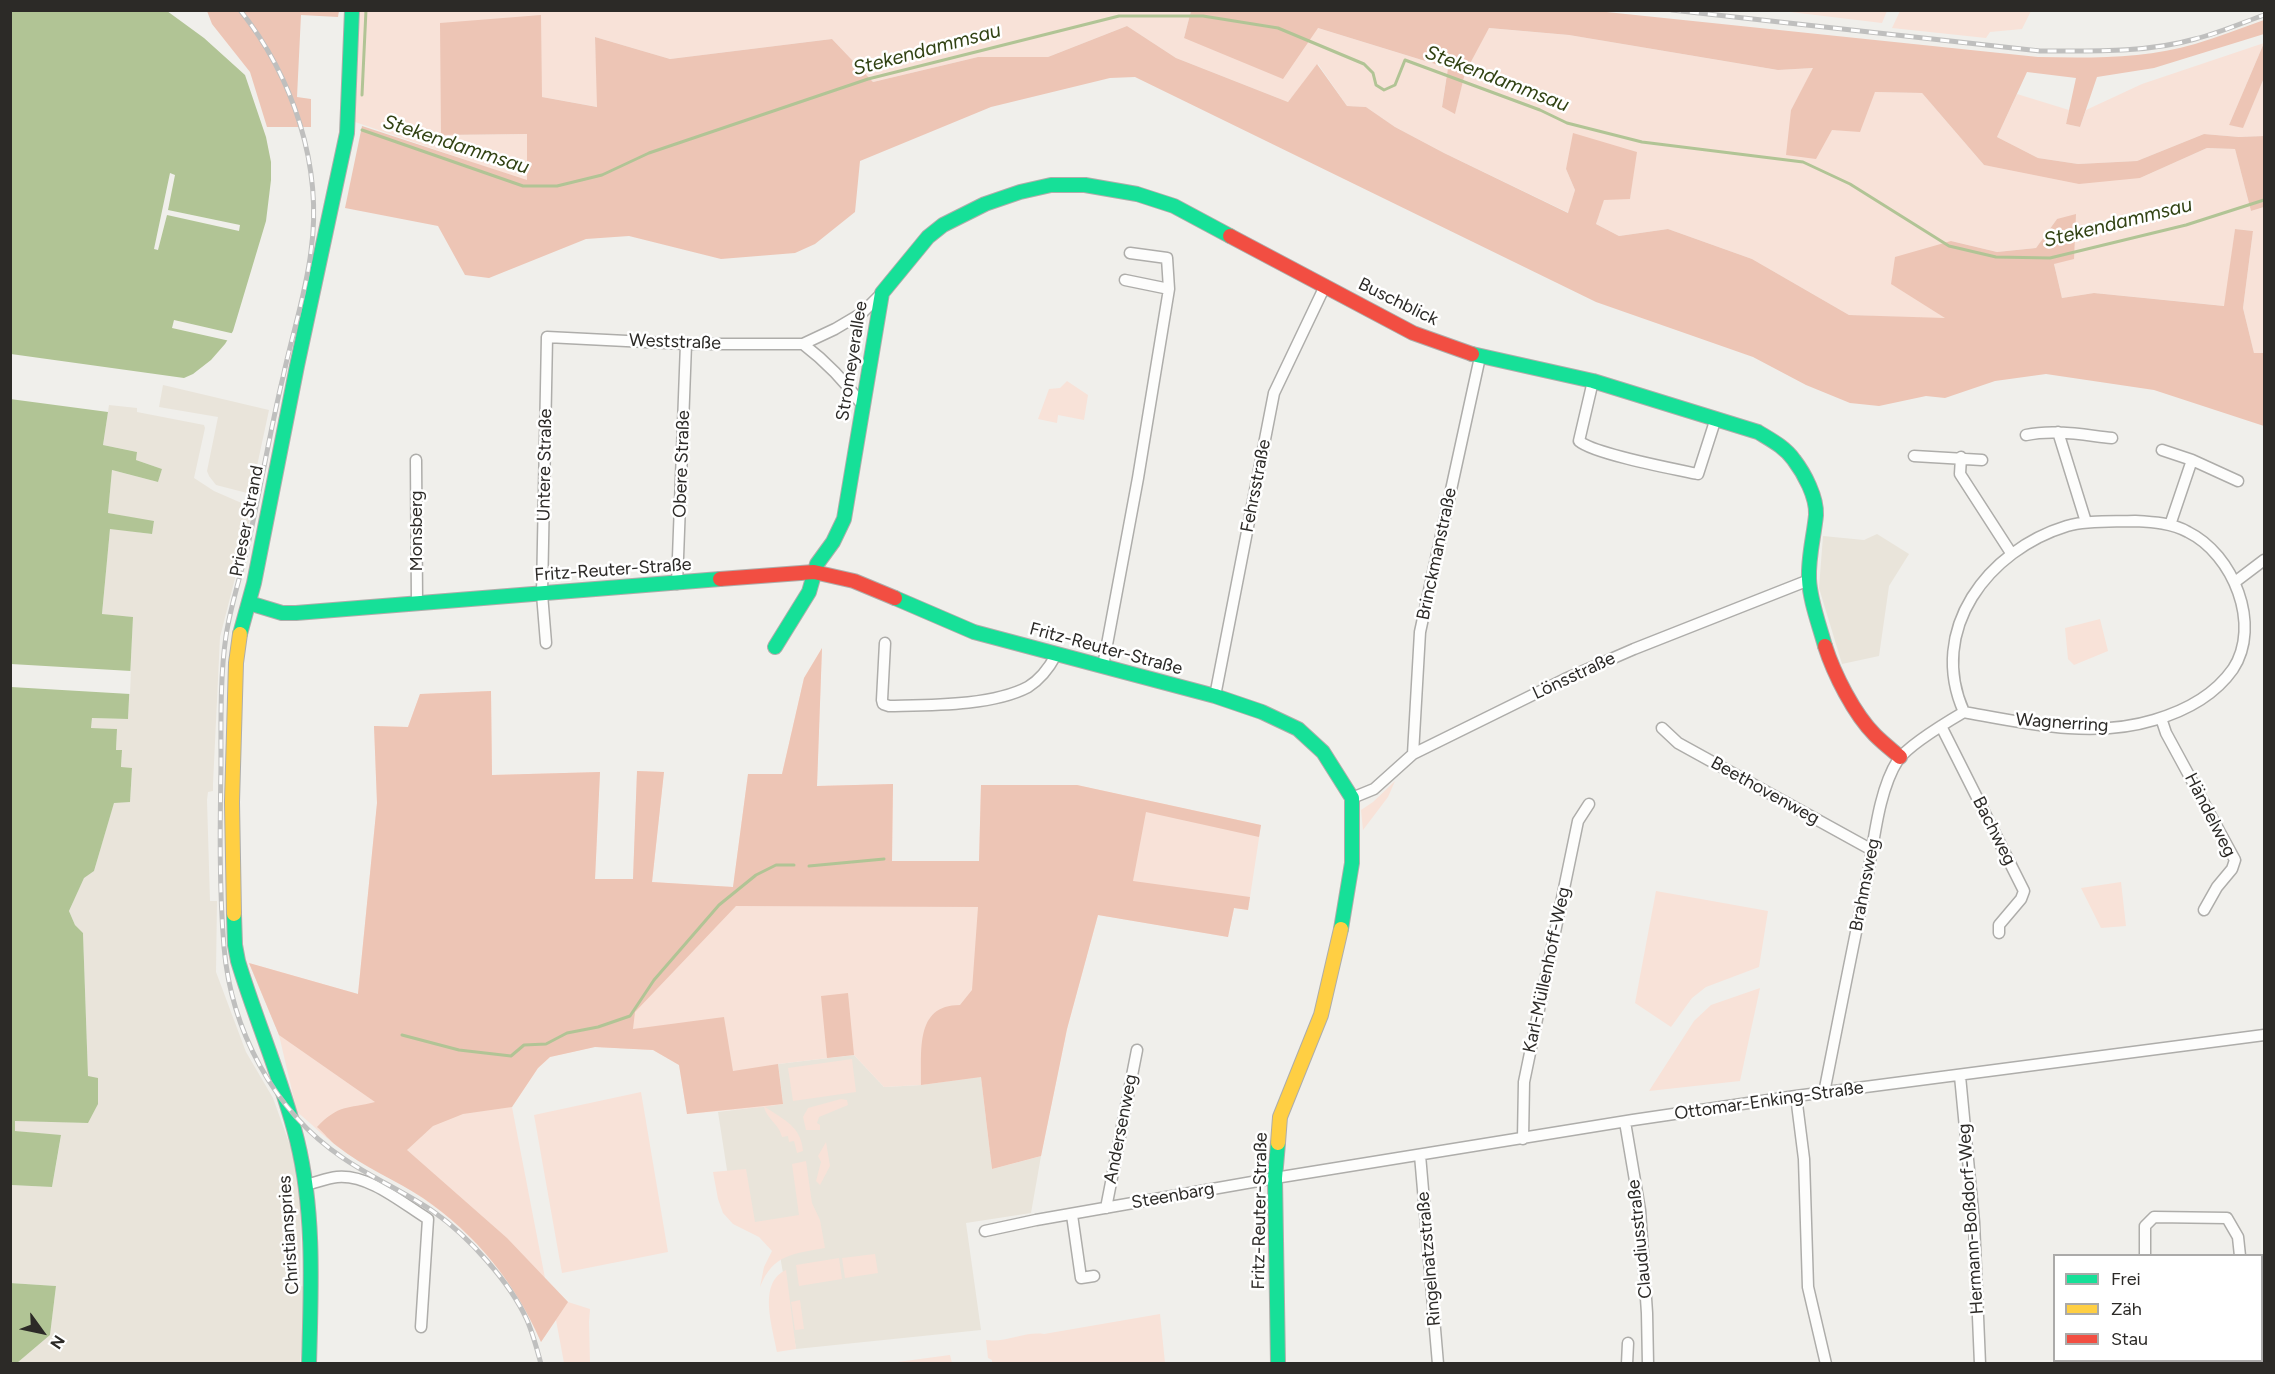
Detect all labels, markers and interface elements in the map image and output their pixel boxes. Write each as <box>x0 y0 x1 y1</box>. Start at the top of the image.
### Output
water label: Stekendammsau <box>850 19 1004 81</box>
water label: Stekendammsau <box>1422 41 1572 117</box>
water label: Stekendammsau <box>380 110 532 180</box>
water label: Stekendammsau <box>2041 193 2195 253</box>
street label: Buschblick <box>1354 273 1442 331</box>
street label: Stromeyerallee <box>832 299 872 423</box>
street label: Weststraße <box>629 330 721 354</box>
street label: Untere Straße <box>533 408 557 522</box>
street label: Obere Straße <box>669 410 695 518</box>
street label: Fehrsstraße <box>1236 438 1276 534</box>
street label: Prieser Strand <box>226 464 268 578</box>
street label: Brinckmanstraße <box>1412 486 1462 622</box>
street label: Monsberg <box>406 490 428 572</box>
street label: Fritz-Reuter-Straße <box>534 554 692 586</box>
street label: Fritz-Reuter-Straße <box>1027 618 1185 680</box>
street label: Lönsstraße <box>1529 647 1619 705</box>
street label: Wagnerring <box>2015 709 2109 737</box>
street label: Beethovenweg <box>1707 752 1823 830</box>
street label: Händelweg <box>2180 769 2240 861</box>
street label: Bachweg <box>1968 793 2020 869</box>
street label: Brahmsweg <box>1845 837 1885 933</box>
street label: Karl-Müllenhoff-Weg <box>1519 885 1575 1055</box>
street label: Andersenweg <box>1100 1072 1142 1186</box>
street label: Ottomar-Enking-Straße <box>1673 1077 1865 1125</box>
street label: Hermann-Boßdorf-Weg <box>1954 1123 1988 1315</box>
street label: Fritz-Reuter-Straße <box>1248 1132 1272 1290</box>
street label: Christianspries <box>274 1175 304 1295</box>
street label: Steenbarg <box>1130 1178 1216 1214</box>
street label: Claudiusstraße <box>1623 1178 1657 1300</box>
street label: Ringelnatzstraße <box>1412 1191 1446 1327</box>
legend <box>2053 1254 2263 1362</box>
text: Frei <box>2111 1268 2141 1290</box>
text: Zäh <box>2111 1298 2142 1320</box>
north arrow <box>12 1302 72 1362</box>
text: Stau <box>2111 1328 2148 1350</box>
text: N <box>46 1332 69 1352</box>

